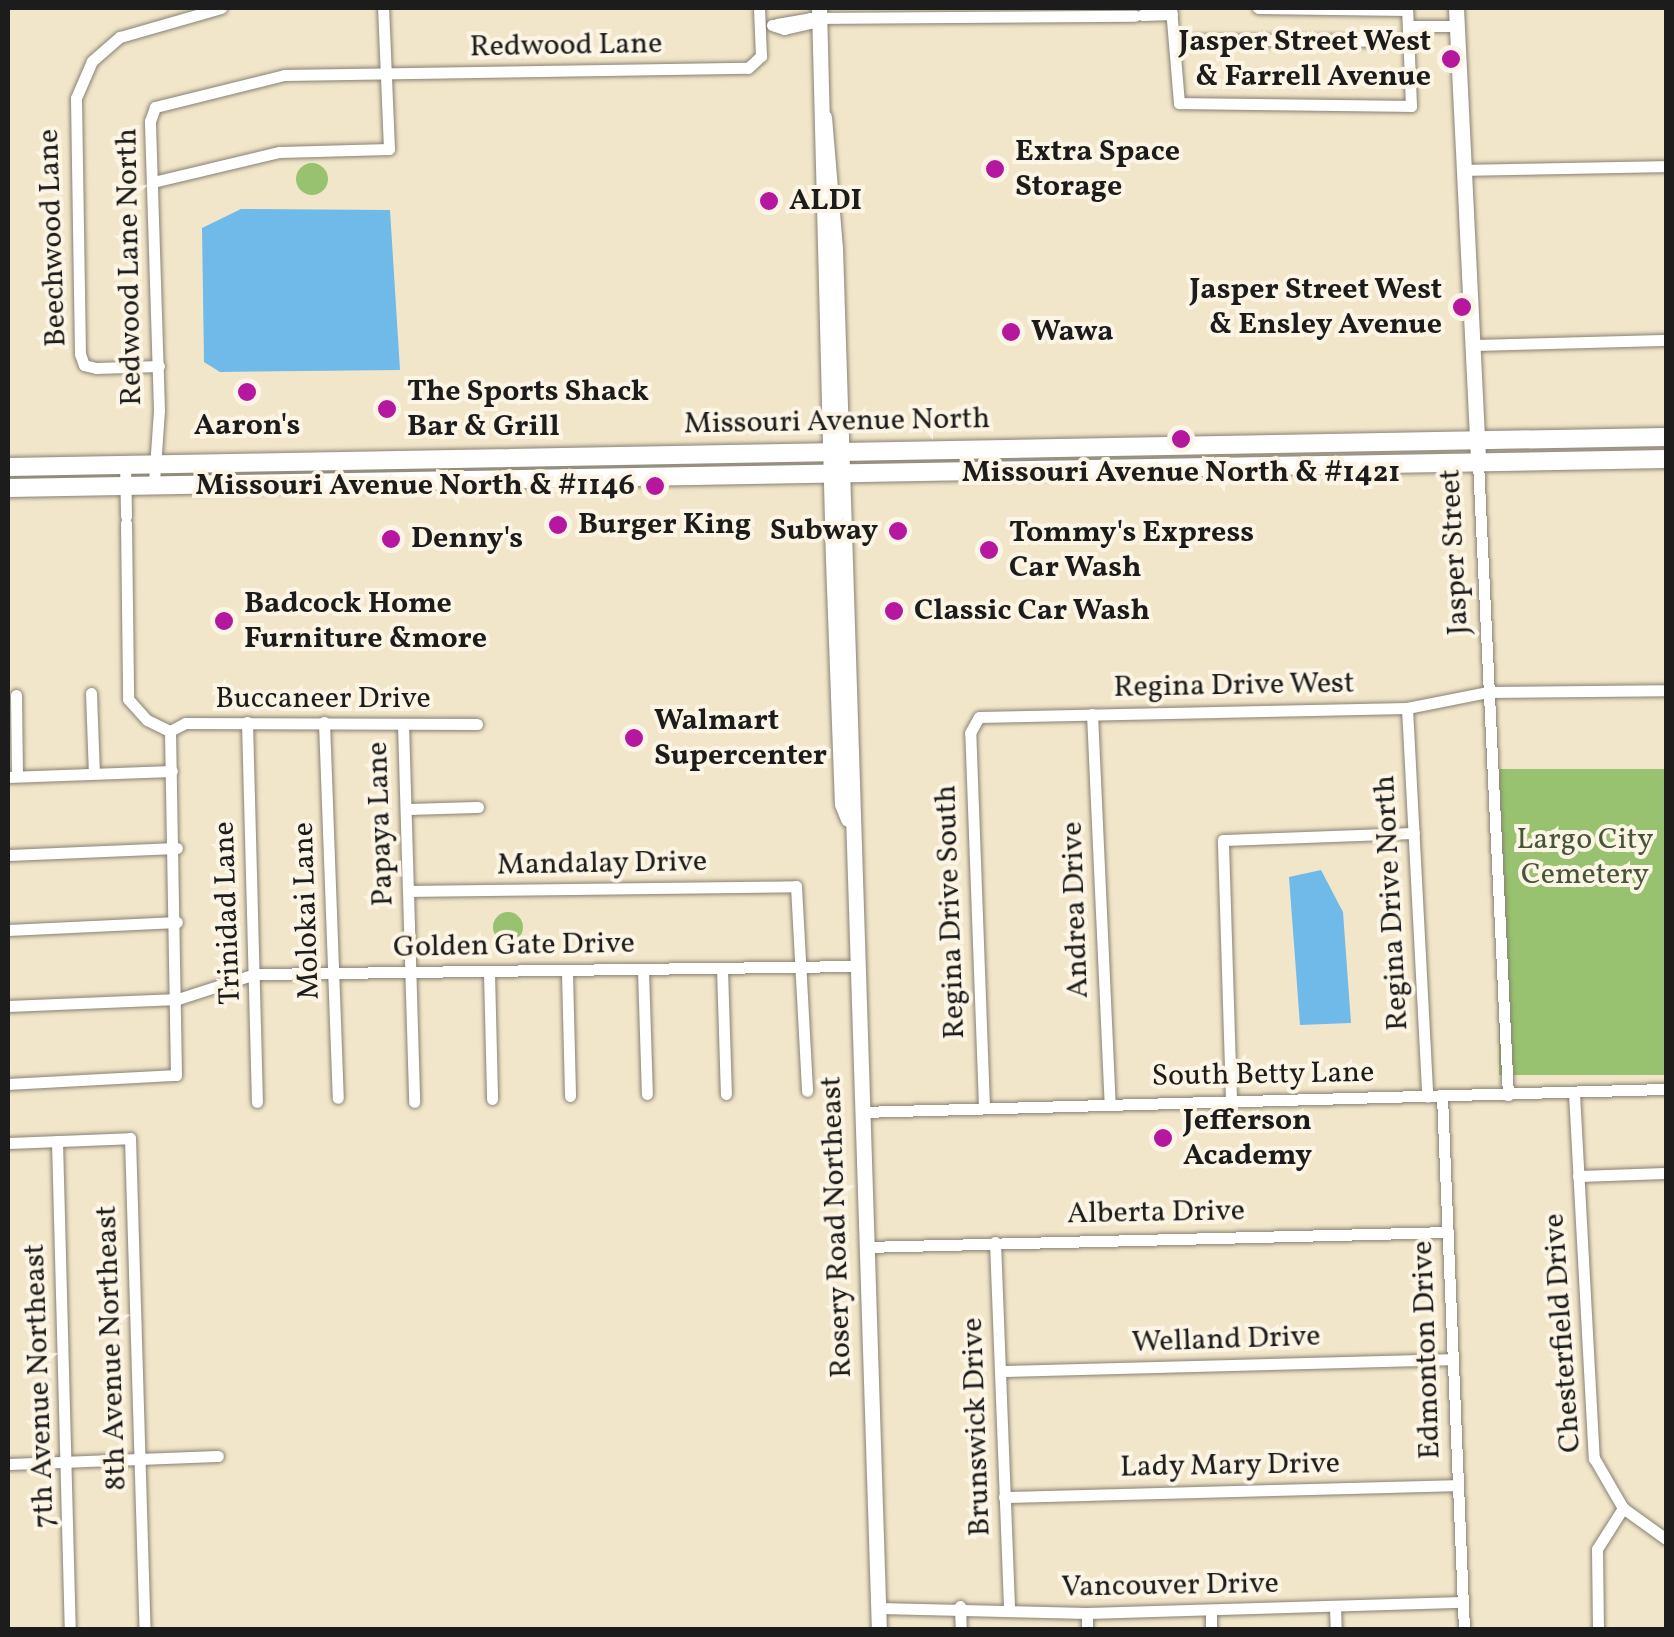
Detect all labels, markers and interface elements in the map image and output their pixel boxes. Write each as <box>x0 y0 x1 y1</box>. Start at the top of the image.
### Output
place label: Jasper Street West & Farrell Avenue <box>1178 24 1431 94</box>
street label: Redwood Lane <box>469 26 663 66</box>
marker: Jasper Street West & Farrell Avenue <box>1440 48 1462 70</box>
street label: Beechwood Lane <box>31 128 75 348</box>
street label: Redwood Lane North <box>110 128 150 406</box>
place label: Extra Space Storage <box>1015 134 1180 204</box>
marker: Extra Space Storage <box>984 158 1006 180</box>
place label: ALDI <box>789 183 862 219</box>
marker: ALDI <box>758 190 780 212</box>
place label: Jasper Street West & Ensley Avenue <box>1189 272 1442 342</box>
marker: Jasper Street West & Ensley Avenue <box>1451 296 1473 318</box>
place label: Wawa <box>1031 314 1114 350</box>
marker: Wawa <box>1000 321 1022 343</box>
place label: The Sports Shack Bar & Grill <box>407 374 649 444</box>
marker: Aaron's <box>236 381 258 403</box>
marker: The Sports Shack Bar & Grill <box>376 398 398 420</box>
street label: Missouri Avenue North <box>683 401 991 443</box>
place label: Aaron's <box>194 408 300 444</box>
marker: Missouri Avenue North & #1421 <box>1170 428 1192 450</box>
place label: Missouri Avenue North & #1421 <box>962 455 1400 491</box>
place label: Missouri Avenue North & #1146 <box>196 468 635 504</box>
street label: Jasper Street <box>1433 468 1477 636</box>
marker: Missouri Avenue North & #1146 <box>644 475 666 497</box>
place label: Burger King <box>578 507 751 543</box>
place label: Subway <box>770 513 878 549</box>
marker: Burger King <box>547 514 569 536</box>
place label: Tommy's Express Car Wash <box>1009 515 1254 586</box>
marker: Subway <box>887 520 909 542</box>
place label: Denny's <box>411 521 523 557</box>
marker: Denny's <box>380 528 402 550</box>
marker: Tommy's Express Car Wash <box>978 539 1000 561</box>
place label: Badcock Home Furniture &more <box>244 586 487 656</box>
place label: Classic Car Wash <box>914 593 1151 629</box>
marker: Classic Car Wash <box>883 600 905 622</box>
marker: Badcock Home Furniture &more <box>213 610 235 632</box>
street label: Regina Drive West <box>1113 666 1355 706</box>
street label: Buccaneer Drive <box>215 681 431 717</box>
place label: Walmart Supercenter <box>654 703 827 774</box>
marker: Walmart Supercenter <box>623 727 645 749</box>
street label: Papaya Lane <box>360 741 402 907</box>
street label: Regina Drive North <box>1367 774 1417 1032</box>
street label: Regina Drive South <box>929 784 973 1040</box>
street label: Trinidad Lane <box>207 821 249 1005</box>
street label: Andrea Drive <box>1055 821 1097 999</box>
street label: Molokai Lane <box>286 822 328 1000</box>
park label: Largo City Cemetery <box>1517 822 1653 892</box>
street label: Mandalay Drive <box>496 844 708 884</box>
street label: Golden Gate Drive <box>393 926 635 966</box>
street label: South Betty Lane <box>1151 1055 1375 1095</box>
street label: Rosery Road Northeast <box>814 1075 860 1379</box>
place label: Jefferson Academy <box>1183 1103 1312 1174</box>
marker: Jefferson Academy <box>1152 1127 1174 1149</box>
street label: Alberta Drive <box>1067 1193 1245 1233</box>
street label: 8th Avenue Northeast <box>89 1205 135 1491</box>
street label: Chesterfield Drive <box>1537 1212 1589 1454</box>
street label: Edmonton Drive <box>1405 1240 1449 1460</box>
street label: 7th Avenue Northeast <box>17 1243 63 1529</box>
street label: Brunswick Drive <box>955 1317 999 1537</box>
street label: Welland Drive <box>1131 1319 1321 1361</box>
street label: Lady Mary Drive <box>1119 1446 1341 1486</box>
street label: Vancouver Drive <box>1061 1566 1279 1606</box>

